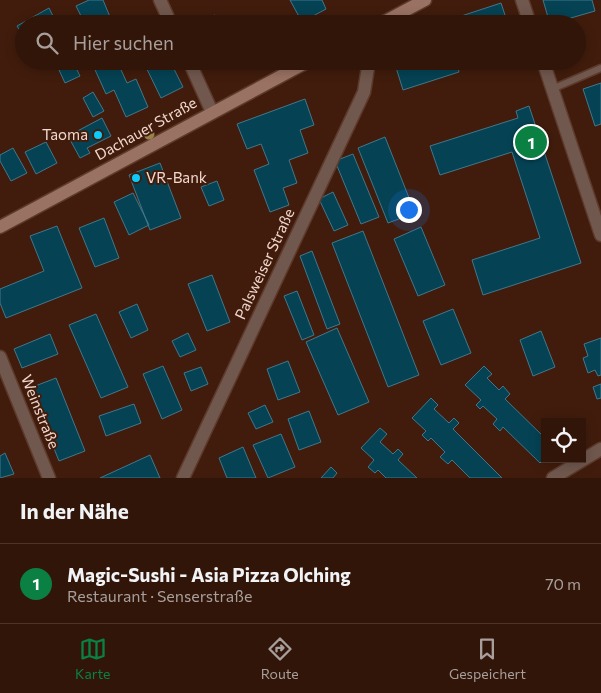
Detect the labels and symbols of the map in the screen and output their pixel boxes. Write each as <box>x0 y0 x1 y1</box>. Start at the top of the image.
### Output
street label: Dachauer Straße <box>92 93 200 163</box>
pin: 1 <box>515 123 547 161</box>
place label: Taoma <box>42 125 88 143</box>
marker: Taoma <box>92 129 104 141</box>
place label: VR-Bank <box>146 168 207 186</box>
marker: VR-Bank <box>130 172 142 184</box>
your location <box>396 197 422 223</box>
street label: Palsweiser Straße <box>231 205 298 322</box>
street label: Weinstraße <box>18 372 64 451</box>

